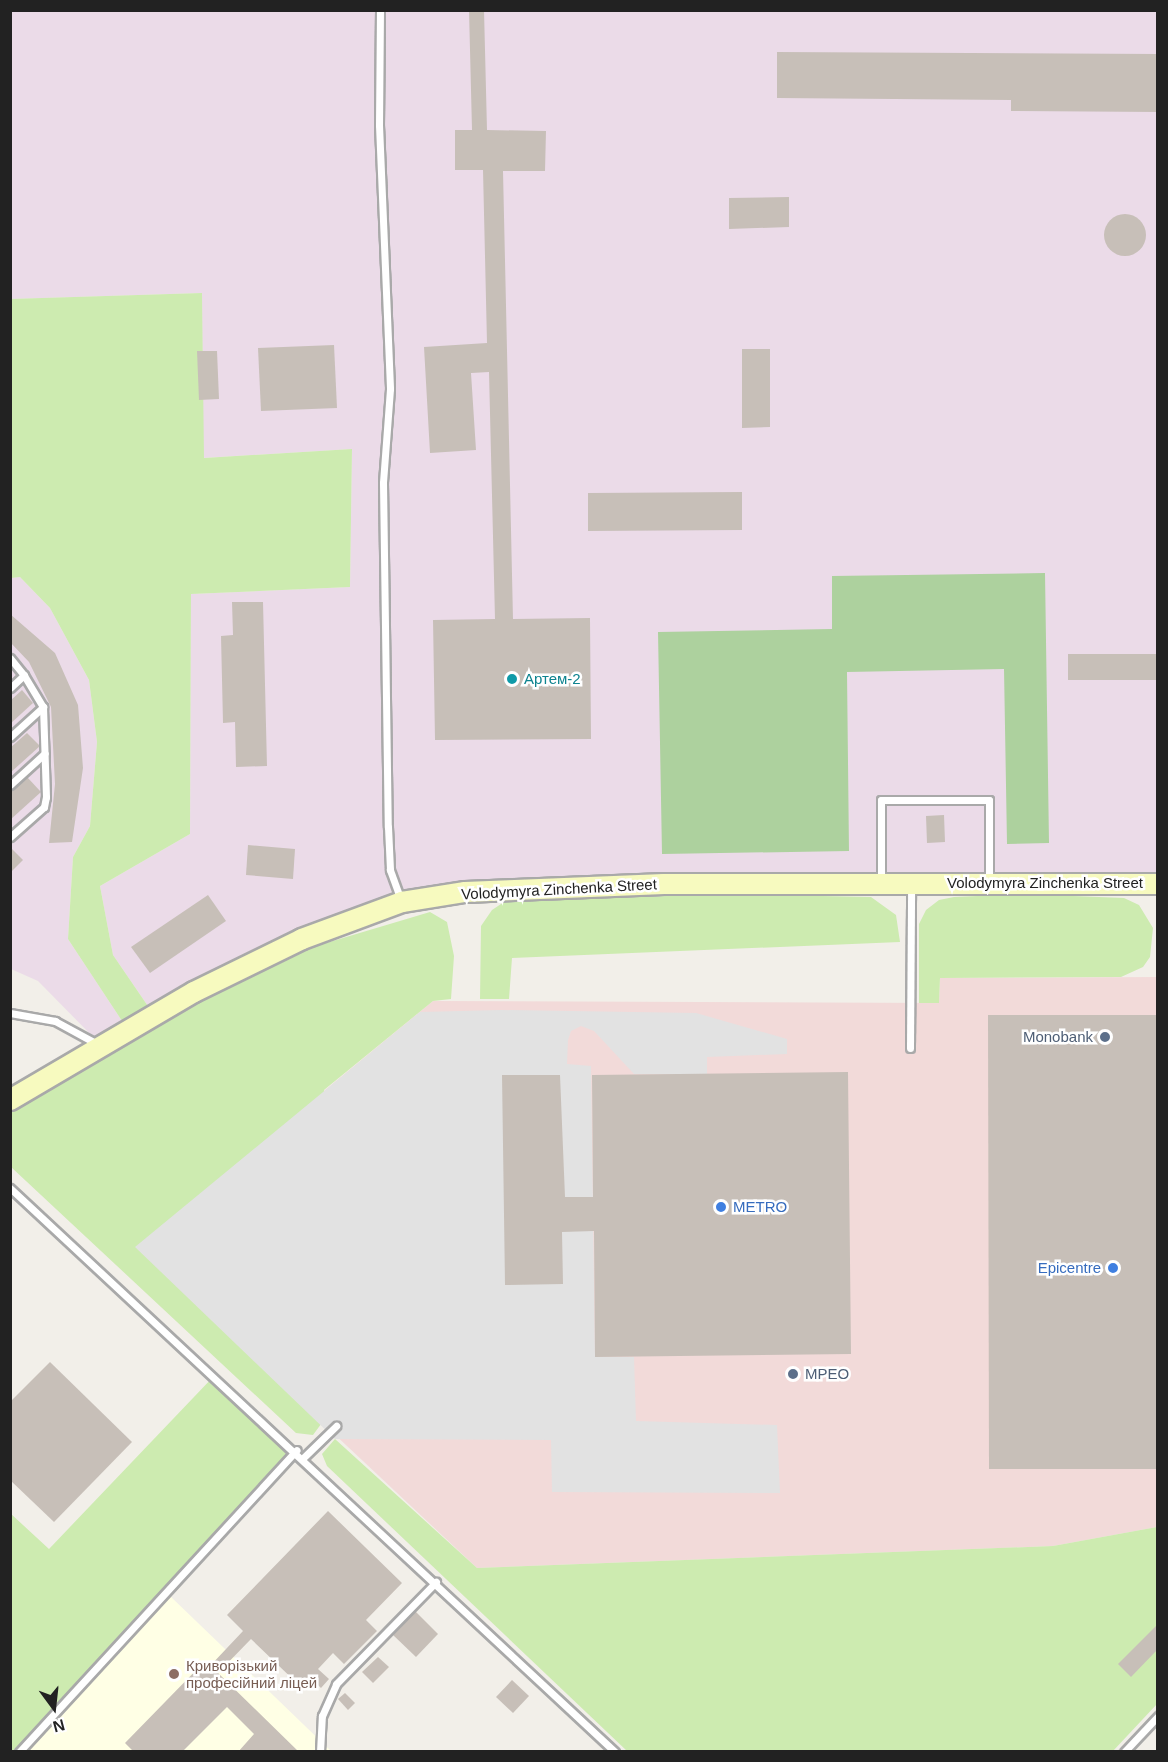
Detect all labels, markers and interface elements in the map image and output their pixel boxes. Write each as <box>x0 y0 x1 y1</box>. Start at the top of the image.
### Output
place label: Артем-2 <box>524 670 581 688</box>
marker: Артем-2 <box>505 672 519 686</box>
street label: Volodymyra Zinchenka Street <box>947 874 1143 892</box>
street label: Volodymyra Zinchenka Street <box>461 875 657 903</box>
place label: Monobank <box>1023 1028 1093 1046</box>
marker: Monobank <box>1098 1030 1112 1044</box>
place label: METRO <box>733 1198 787 1216</box>
marker: METRO <box>714 1200 728 1214</box>
place label: Epicentre <box>1038 1259 1101 1277</box>
marker: Epicentre <box>1106 1261 1120 1275</box>
place label: МРЕО <box>805 1365 849 1383</box>
marker: МРЕО <box>786 1367 800 1381</box>
place label: Криворізький професійний ліцей <box>186 1656 317 1691</box>
marker: Криворізький професійний ліцей <box>167 1667 181 1681</box>
north arrow <box>24 1678 84 1738</box>
text: N <box>51 1716 67 1736</box>

